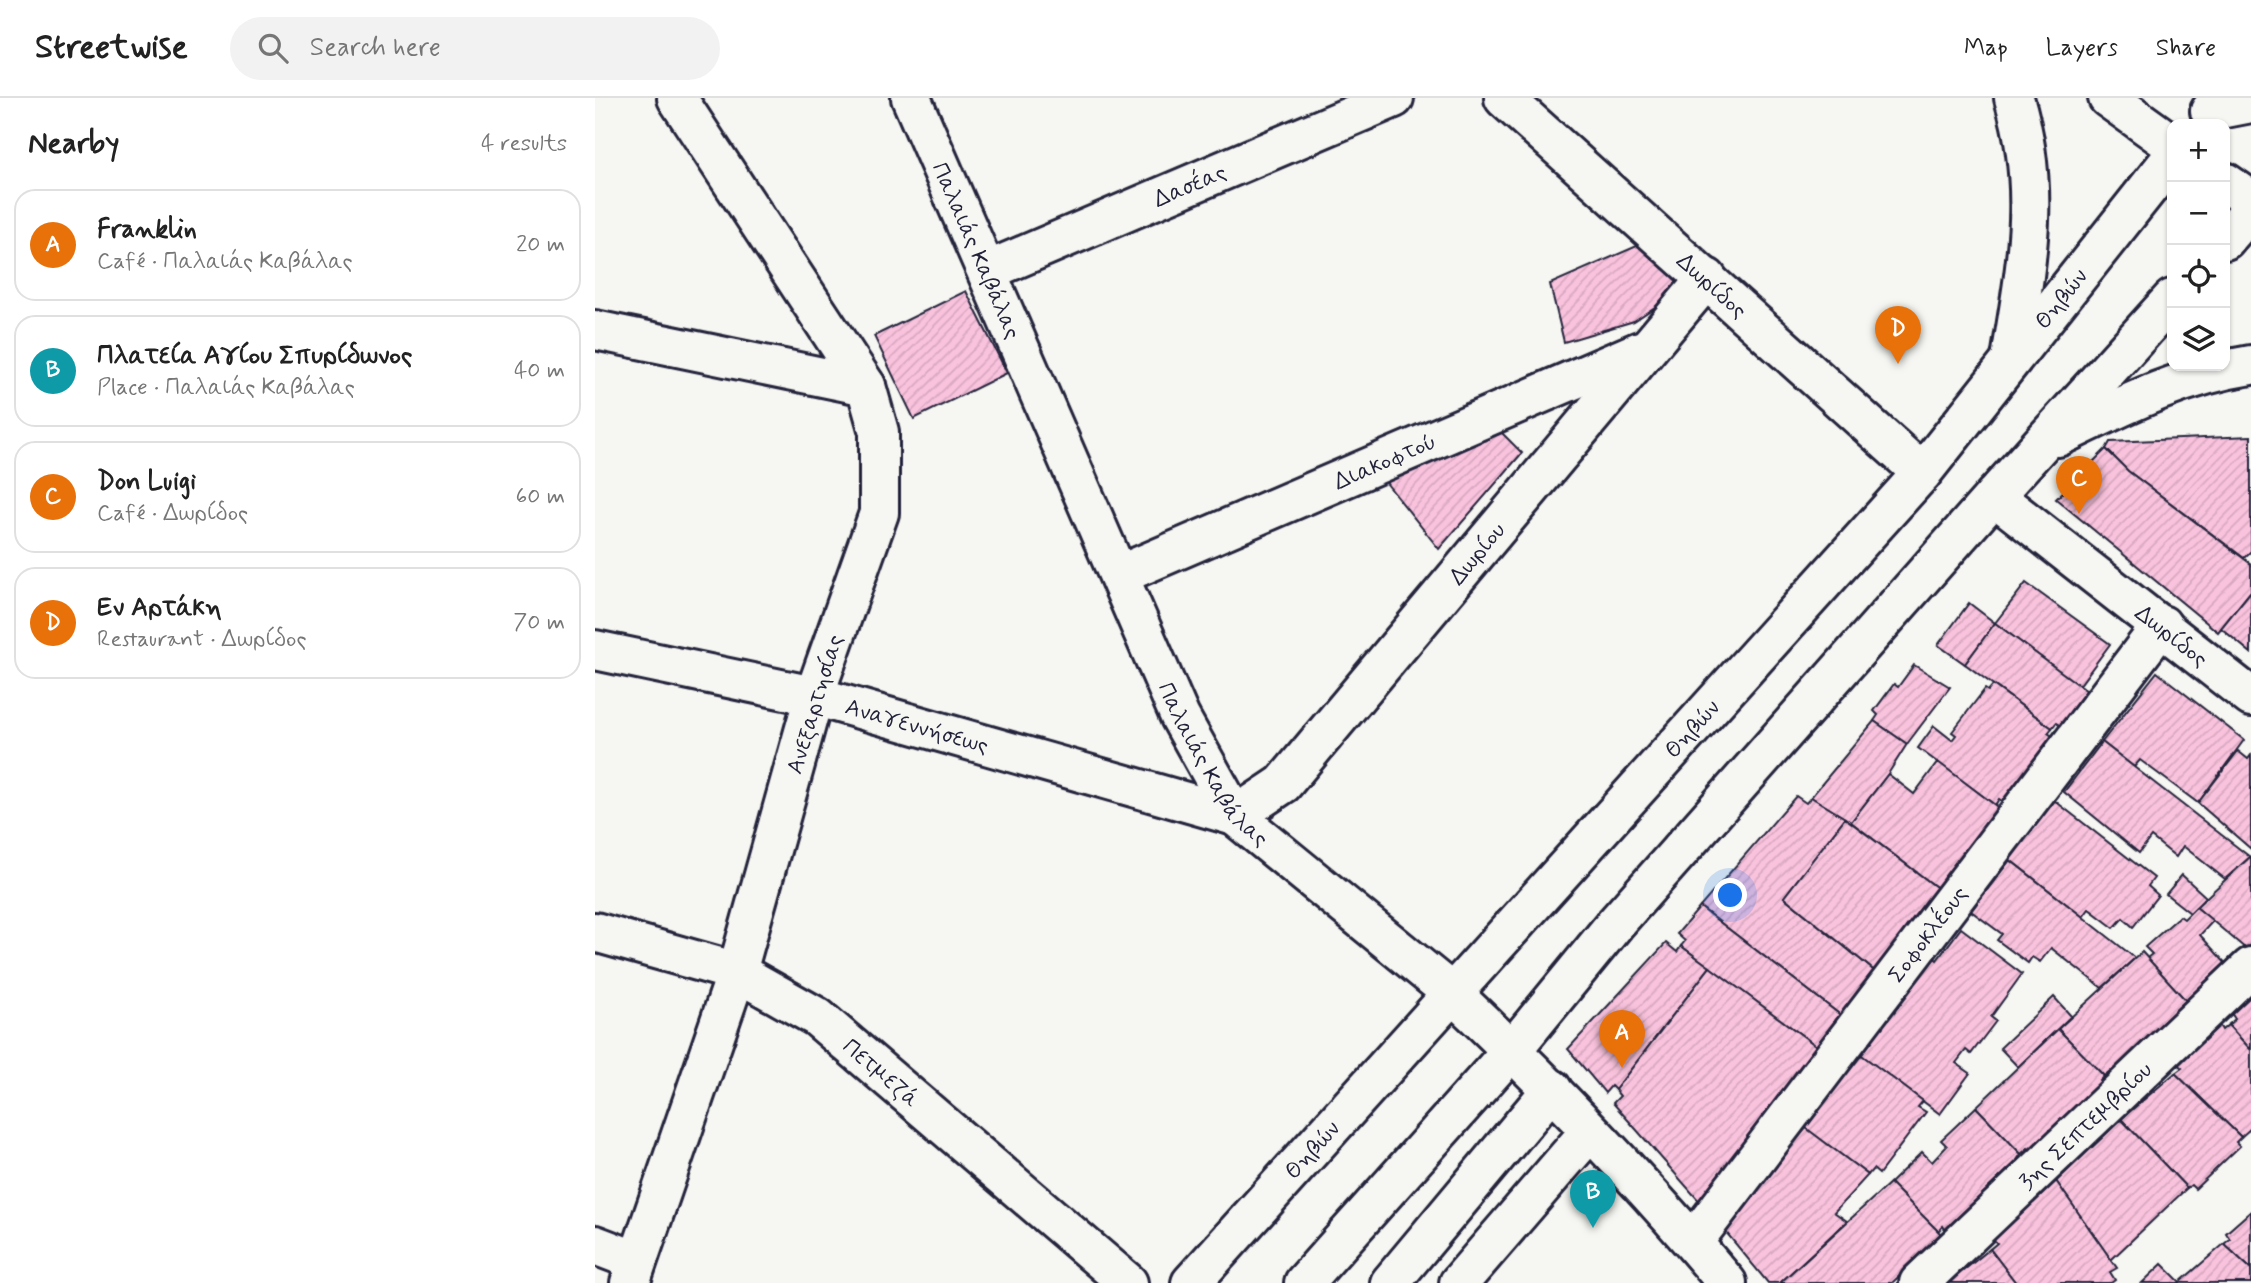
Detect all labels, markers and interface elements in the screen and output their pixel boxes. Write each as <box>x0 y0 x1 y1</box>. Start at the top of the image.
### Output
search box <box>230 17 720 80</box>
text: Streetwise <box>35 26 188 70</box>
icon: search <box>254 29 292 67</box>
text: Search here <box>310 31 441 65</box>
text: Map <box>1964 33 2008 64</box>
text: Layers <box>2046 33 2118 64</box>
text: Share <box>2156 33 2216 64</box>
map controls <box>2167 119 2230 371</box>
button: + <box>2167 119 2230 182</box>
text: Nearby <box>28 124 119 163</box>
text: 4 results <box>481 129 567 159</box>
street label: Παλαιάς Καβάλας <box>924 158 1027 344</box>
street label: Δασέας <box>1149 158 1231 215</box>
button: − <box>2167 182 2230 245</box>
text: Franklin <box>97 213 197 247</box>
text: A <box>45 230 61 260</box>
text: 20 m <box>516 230 565 260</box>
button: locate <box>2167 245 2230 308</box>
text: Café · Παλαιάς Καβάλας <box>97 247 353 277</box>
street label: Δωρίδος <box>1669 247 1753 326</box>
street label: Θηβών <box>2029 263 2095 336</box>
pin: D <box>1875 306 1921 364</box>
button: layers <box>2167 308 2230 371</box>
text: Πλατεία Αγίου Σπυρίδωνος <box>97 339 412 373</box>
text: B <box>46 356 60 386</box>
text: 40 m <box>514 356 565 386</box>
text: Place · Παλαιάς Καβάλας <box>97 373 355 403</box>
street label: Διακοφτού <box>1329 427 1441 498</box>
pin: C <box>2056 456 2102 514</box>
text: Don Luigi <box>97 465 196 499</box>
text: C <box>45 482 61 512</box>
text: 60 m <box>516 482 565 512</box>
text: Café · Δωρίδος <box>97 499 248 529</box>
street label: Δωρίου <box>1443 517 1513 592</box>
text: Εν Αρτάκη <box>97 591 222 625</box>
street label: Δωρίδος <box>2128 599 2213 675</box>
text: D <box>45 608 61 638</box>
text: 70 m <box>513 608 565 638</box>
text: Restaurant · Δωρίδος <box>97 625 306 655</box>
street label: Ανεξαρτησίας <box>780 631 851 778</box>
street label: Παλαιάς Καβάλας <box>1150 678 1274 854</box>
street label: Αναγεννήσεως <box>842 693 992 762</box>
street label: Θηβών <box>1659 694 1727 766</box>
your location <box>1713 878 1747 912</box>
street label: Σοφοκλέους <box>1882 881 1975 990</box>
pin: A <box>1599 1010 1645 1068</box>
street label: Πετμεζά <box>836 1032 925 1115</box>
street label: 3ης Σεπτεμβρίου <box>2013 1056 2160 1197</box>
street label: Θηβών <box>1279 1115 1347 1187</box>
pin: B <box>1570 1170 1616 1228</box>

